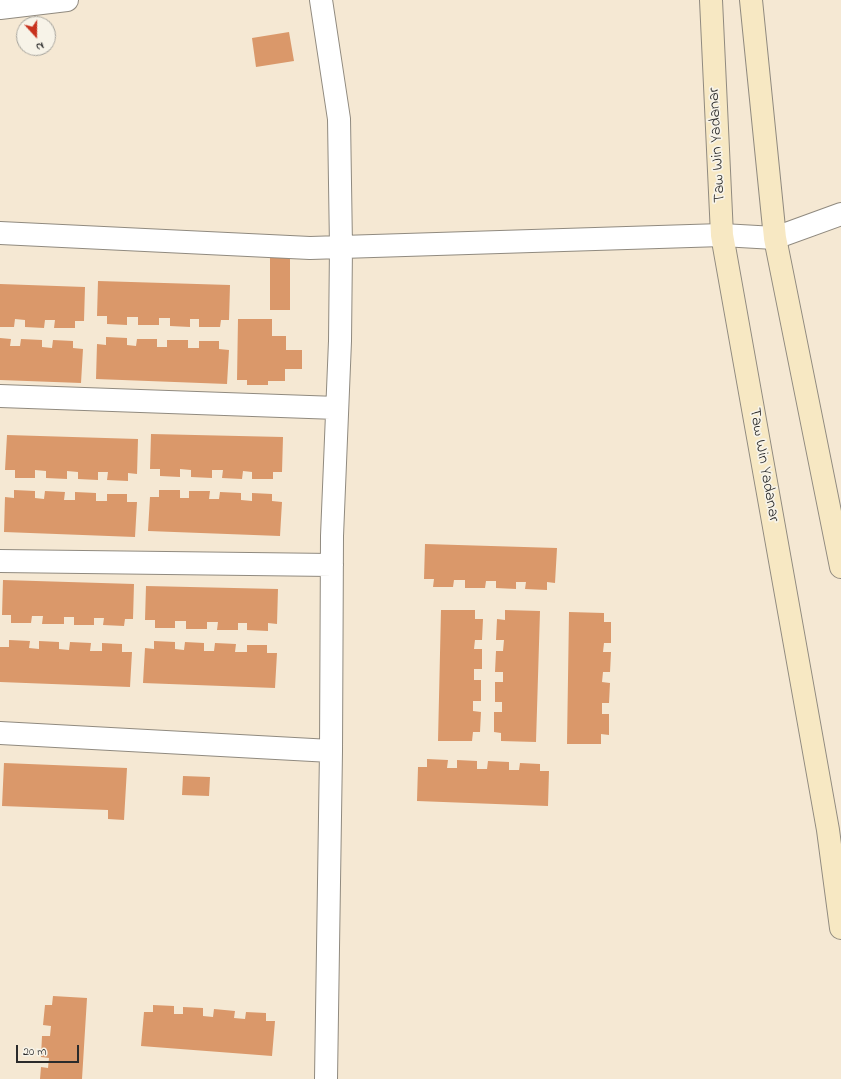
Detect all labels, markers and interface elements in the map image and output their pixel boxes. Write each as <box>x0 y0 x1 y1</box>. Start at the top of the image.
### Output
north arrow <box>16 16 56 56</box>
text: N <box>34 37 46 55</box>
street label: Taw Win Yadanar <box>705 87 731 203</box>
street label: Taw Win Yadanar <box>744 407 782 523</box>
scale bar <box>18 1037 81 1063</box>
text: 20 m <box>23 1043 46 1061</box>

